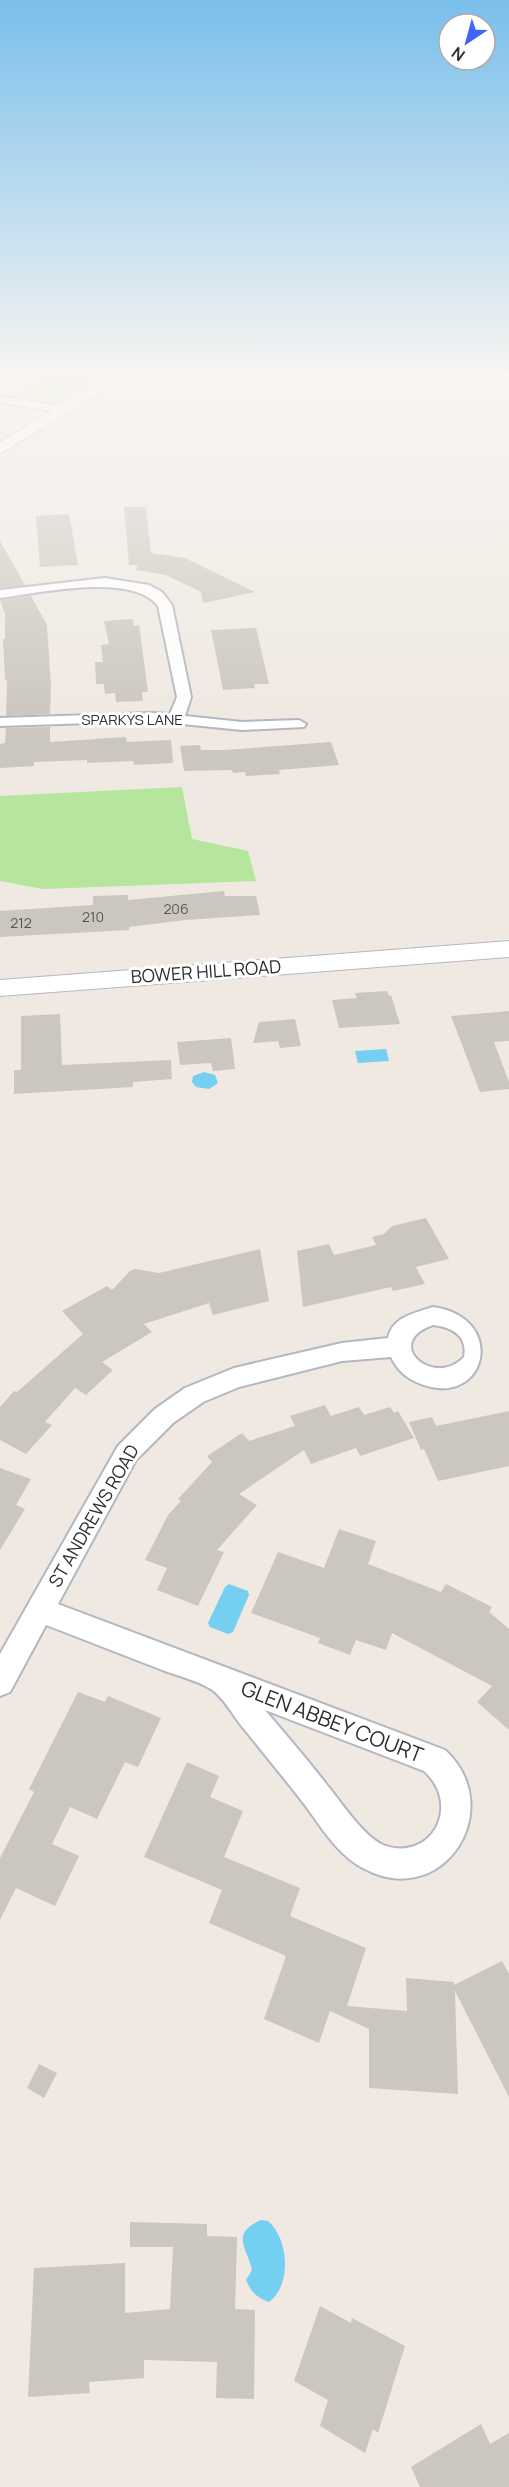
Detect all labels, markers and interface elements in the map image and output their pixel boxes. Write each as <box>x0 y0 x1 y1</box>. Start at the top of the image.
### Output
north arrow <box>437 12 497 72</box>
text: N <box>447 42 469 66</box>
street label: SPARKYS LANE <box>81 709 183 730</box>
house number: 206 <box>163 899 189 918</box>
house number: 210 <box>82 907 104 926</box>
house number: 212 <box>10 913 32 932</box>
street label: BOWER HILL ROAD <box>130 954 282 988</box>
street label: ST ANDREWS ROAD <box>42 1440 144 1591</box>
street label: GLEN ABBEY COURT <box>237 1673 428 1769</box>

